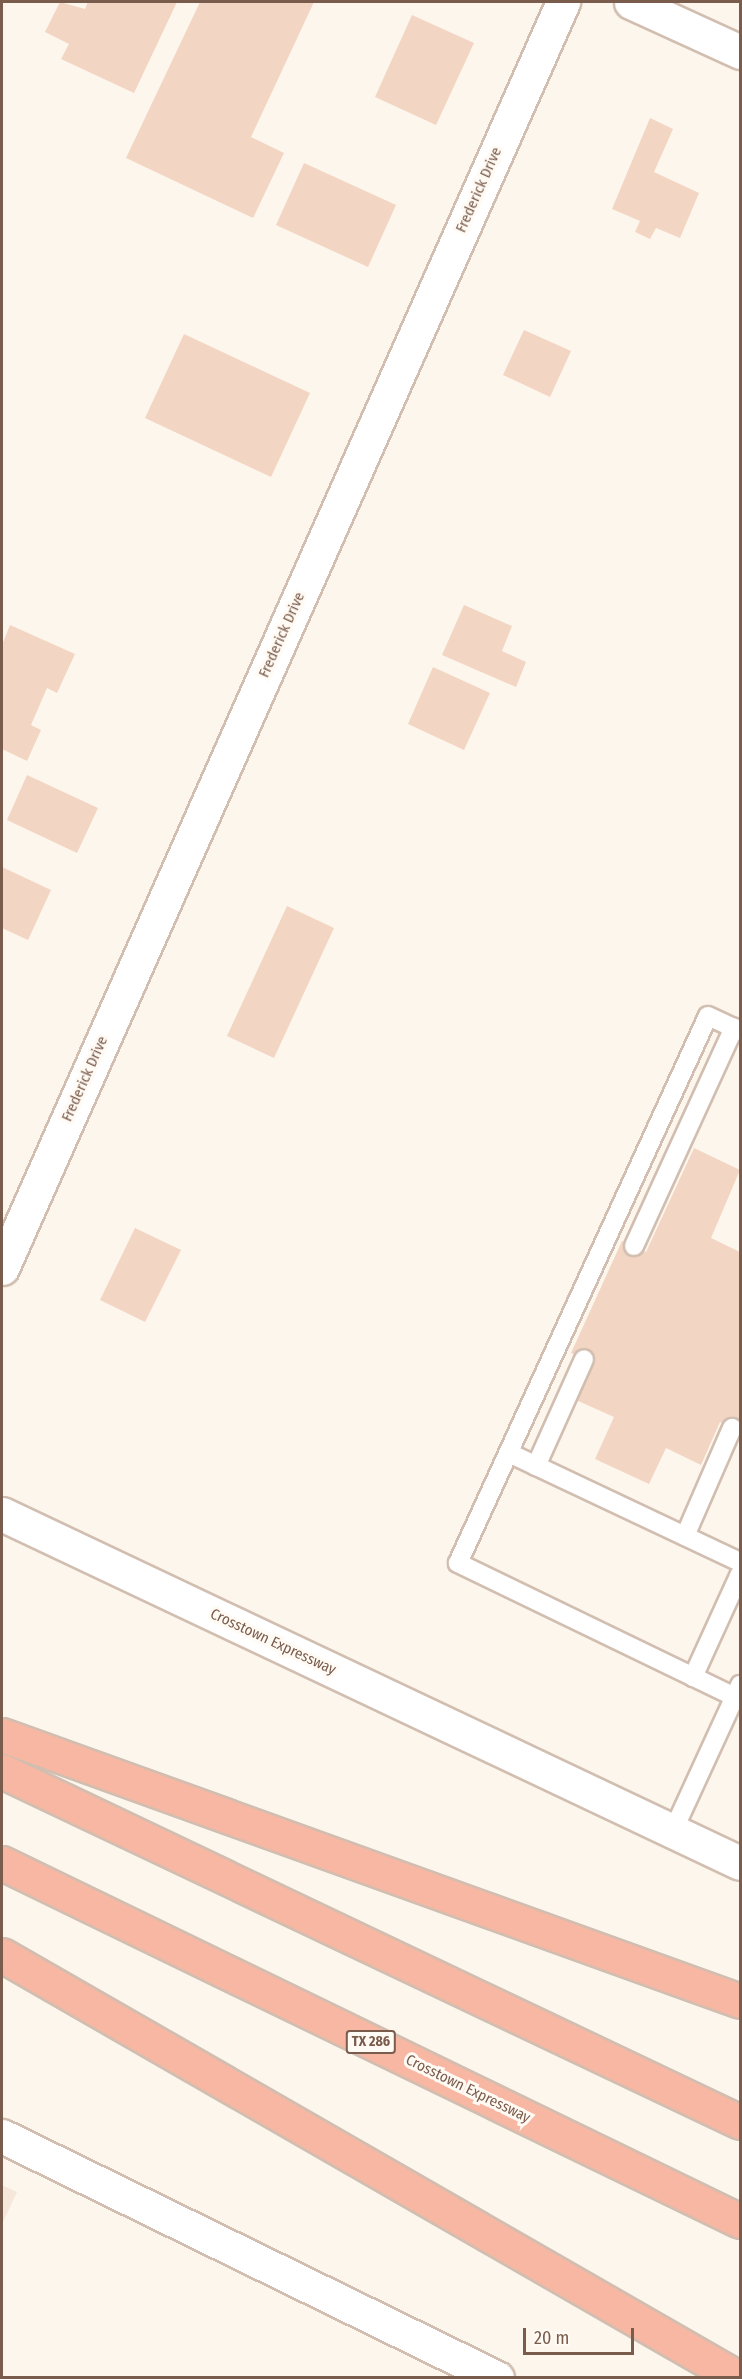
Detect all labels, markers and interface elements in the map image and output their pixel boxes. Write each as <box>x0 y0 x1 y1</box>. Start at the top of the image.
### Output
street label: Frederick Drive <box>452 145 506 235</box>
street label: Frederick Drive <box>255 590 309 680</box>
street label: Frederick Drive <box>58 1034 112 1124</box>
street label: Crosstown Expressway <box>207 1605 339 1679</box>
road number: TX 286 <box>346 2031 397 2053</box>
street label: Crosstown Expressway <box>403 2051 533 2127</box>
scale bar <box>526 2316 637 2354</box>
text: 20 m <box>534 2327 569 2349</box>

